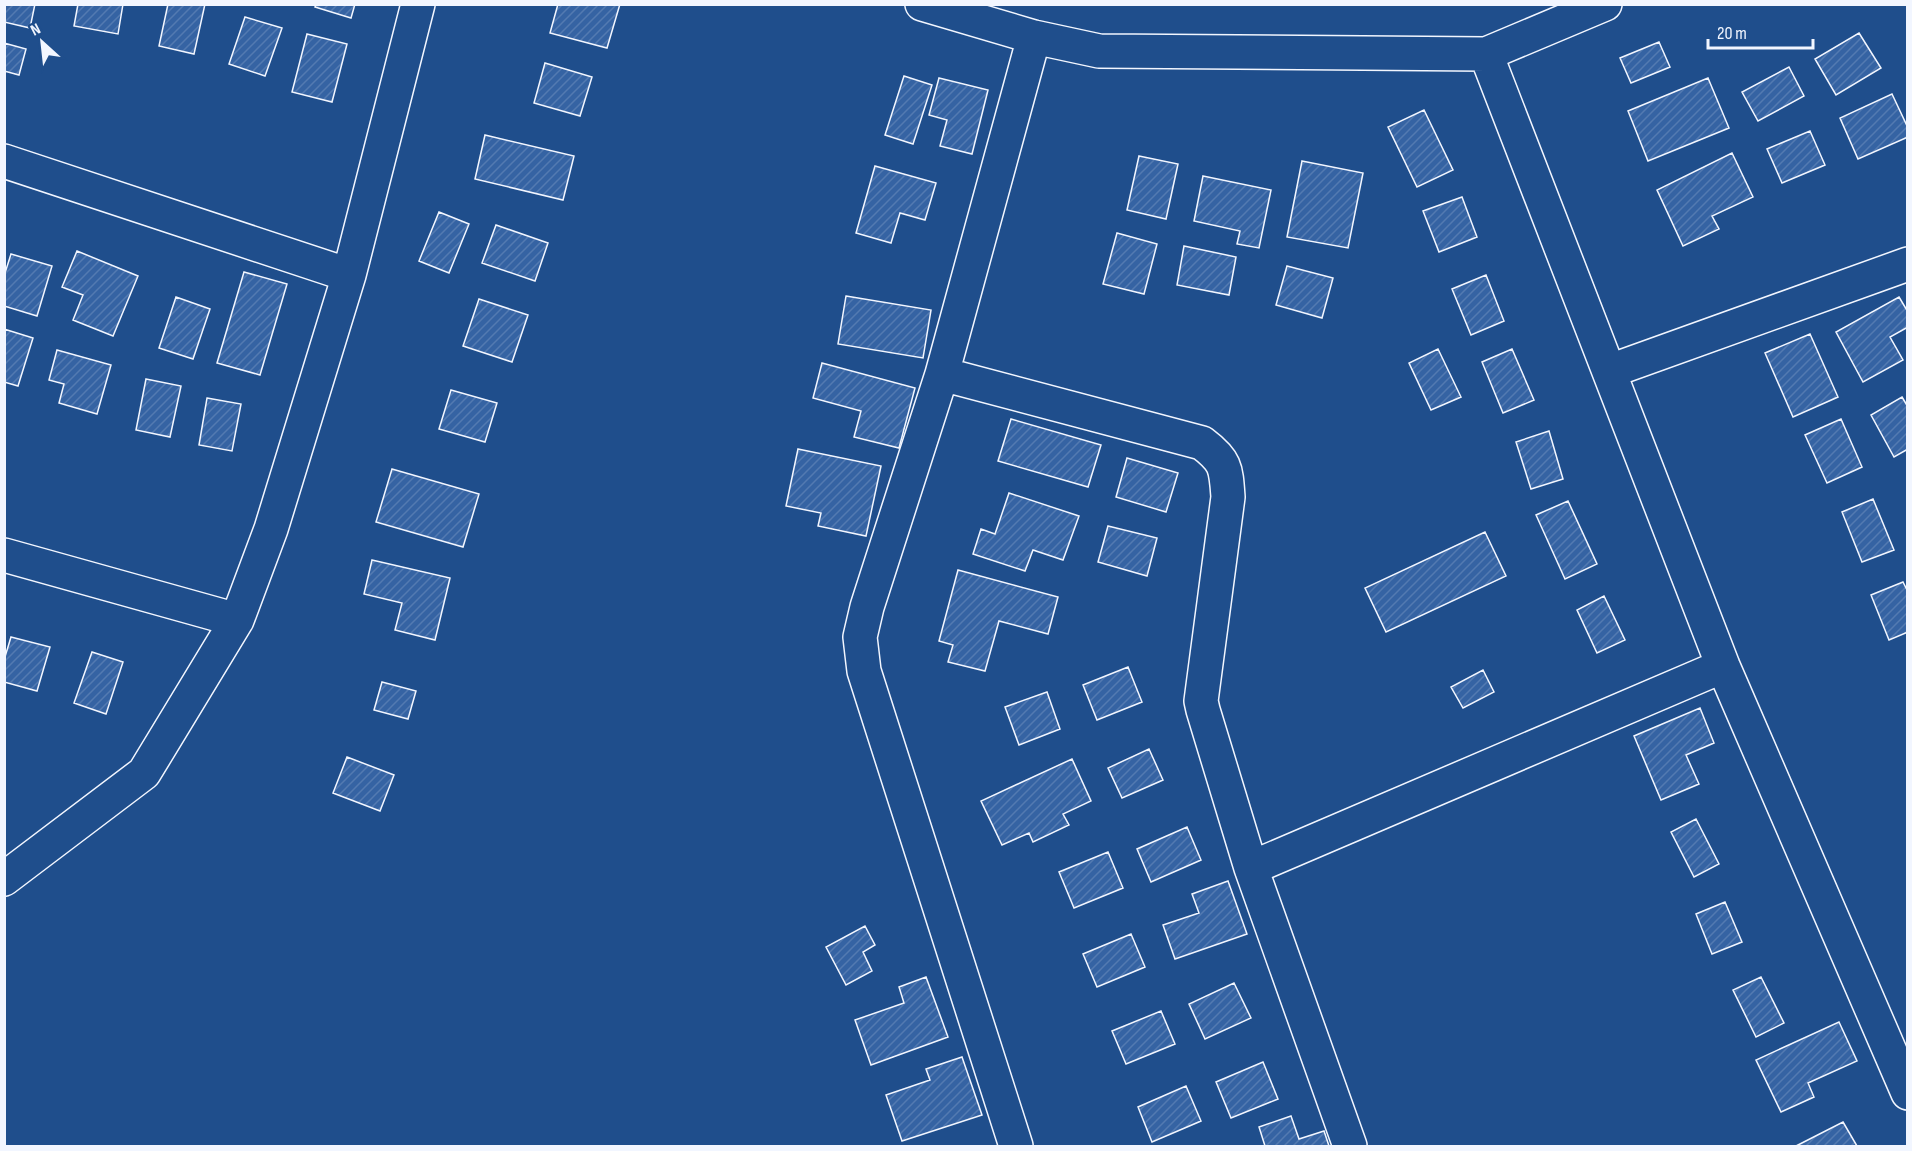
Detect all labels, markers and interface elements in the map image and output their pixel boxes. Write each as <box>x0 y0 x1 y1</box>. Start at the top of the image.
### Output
north arrow <box>12 12 72 72</box>
scale bar <box>1708 12 1813 50</box>
text: N <box>28 20 44 40</box>
text: 20 m <box>1717 23 1747 44</box>

